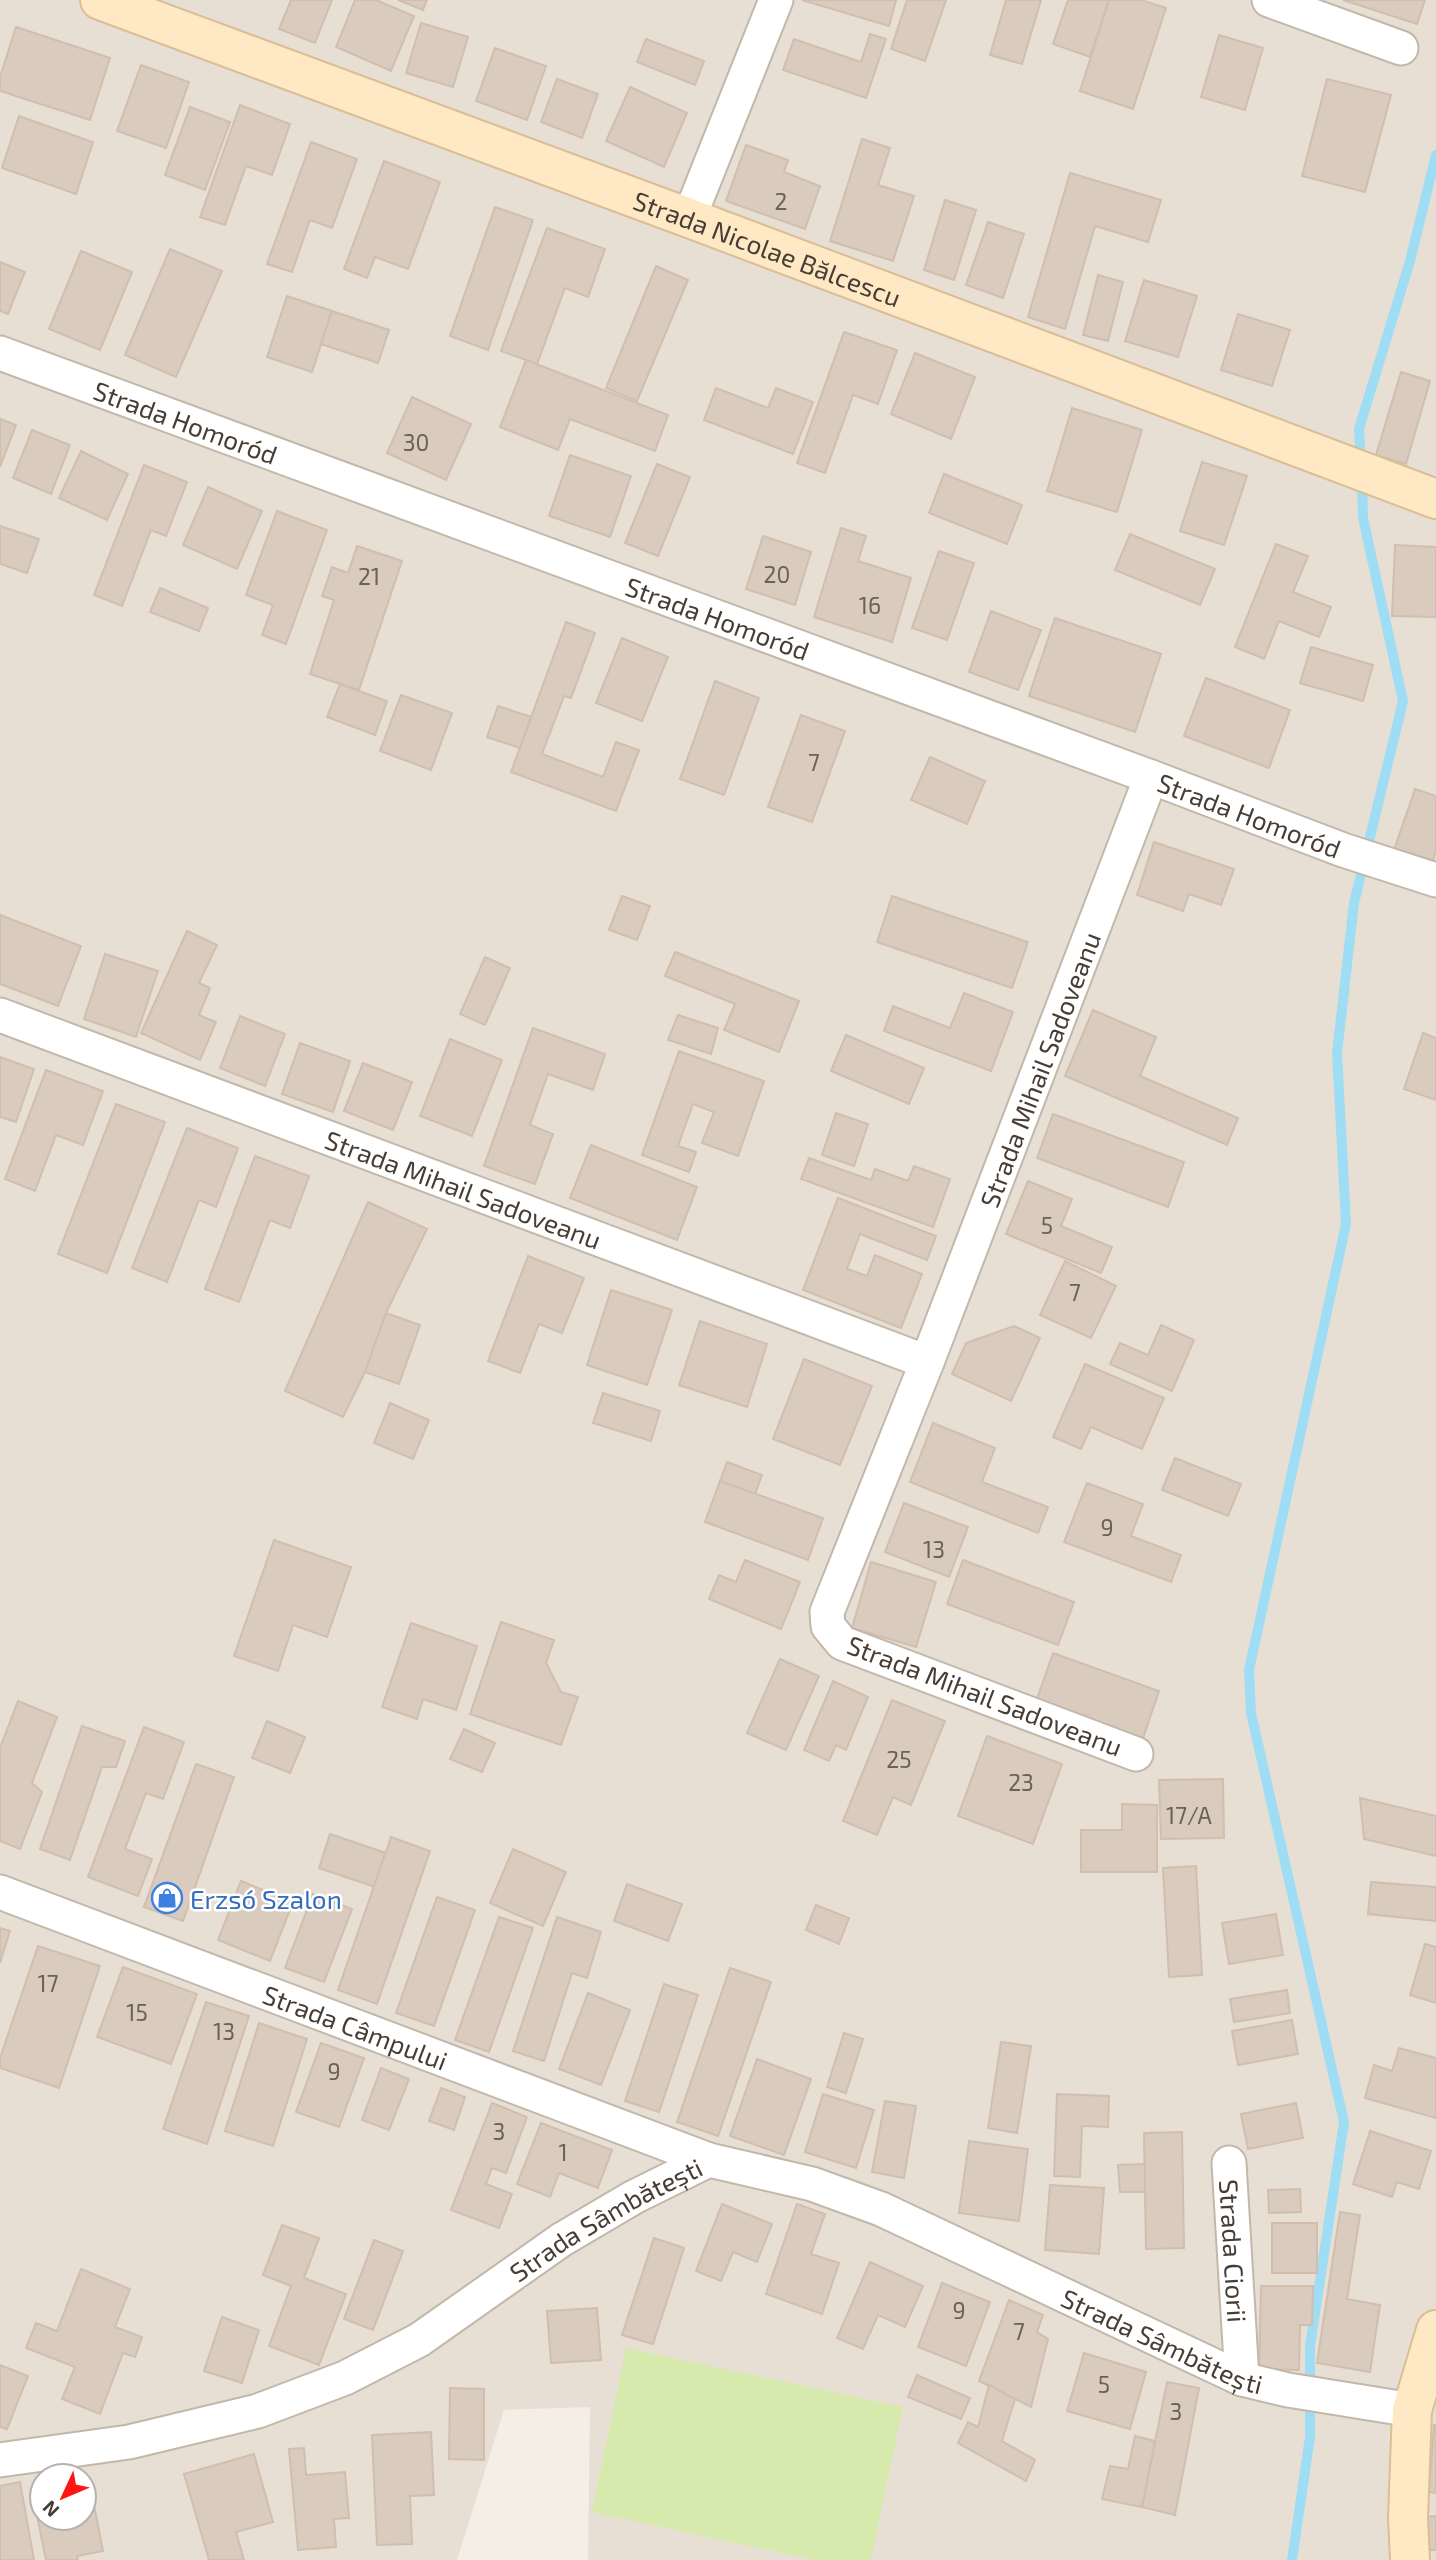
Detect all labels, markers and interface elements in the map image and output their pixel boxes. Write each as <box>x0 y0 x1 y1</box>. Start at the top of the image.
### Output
street label: Strada Nicolae Bălcescu <box>629 183 906 312</box>
house number: 2 <box>775 187 787 215</box>
street label: Strada Homoród <box>90 373 282 469</box>
house number: 30 <box>403 428 429 456</box>
house number: 20 <box>764 560 790 588</box>
house number: 21 <box>358 562 380 590</box>
street label: Strada Homoród <box>622 569 814 665</box>
house number: 16 <box>859 591 881 619</box>
house number: 7 <box>808 748 820 776</box>
street label: Strada Homoród <box>1154 766 1345 863</box>
street label: Strada Mihail Sadoveanu <box>972 927 1106 1211</box>
street label: Strada Mihail Sadoveanu <box>321 1123 606 1254</box>
house number: 5 <box>1041 1211 1053 1239</box>
house number: 7 <box>1069 1278 1081 1306</box>
house number: 9 <box>1100 1513 1114 1541</box>
house number: 13 <box>923 1535 945 1563</box>
street label: Strada Mihail Sadoveanu <box>843 1628 1127 1762</box>
house number: 25 <box>886 1745 912 1773</box>
house number: 23 <box>1008 1768 1034 1796</box>
house number: 17/A <box>1166 1801 1213 1829</box>
shop icon: Erzsó Szalon <box>150 1881 184 1915</box>
place label: Erzsó Szalon <box>190 1883 342 1914</box>
house number: 17 <box>38 1969 59 1997</box>
street label: Strada Câmpului <box>259 1977 452 2075</box>
house number: 15 <box>126 1998 148 2026</box>
house number: 13 <box>213 2017 235 2045</box>
house number: 9 <box>327 2057 341 2085</box>
house number: 3 <box>493 2117 505 2145</box>
house number: 1 <box>558 2138 568 2166</box>
street label: Strada Sâmbătești <box>503 2151 707 2287</box>
street label: Strada Ciorii <box>1215 2178 1254 2323</box>
street label: Strada Sâmbătești <box>1057 2281 1266 2399</box>
house number: 9 <box>952 2296 966 2324</box>
house number: 7 <box>1013 2317 1025 2345</box>
house number: 5 <box>1098 2370 1110 2398</box>
house number: 3 <box>1170 2397 1182 2425</box>
north arrow <box>28 2462 98 2532</box>
text: N <box>37 2496 63 2522</box>

